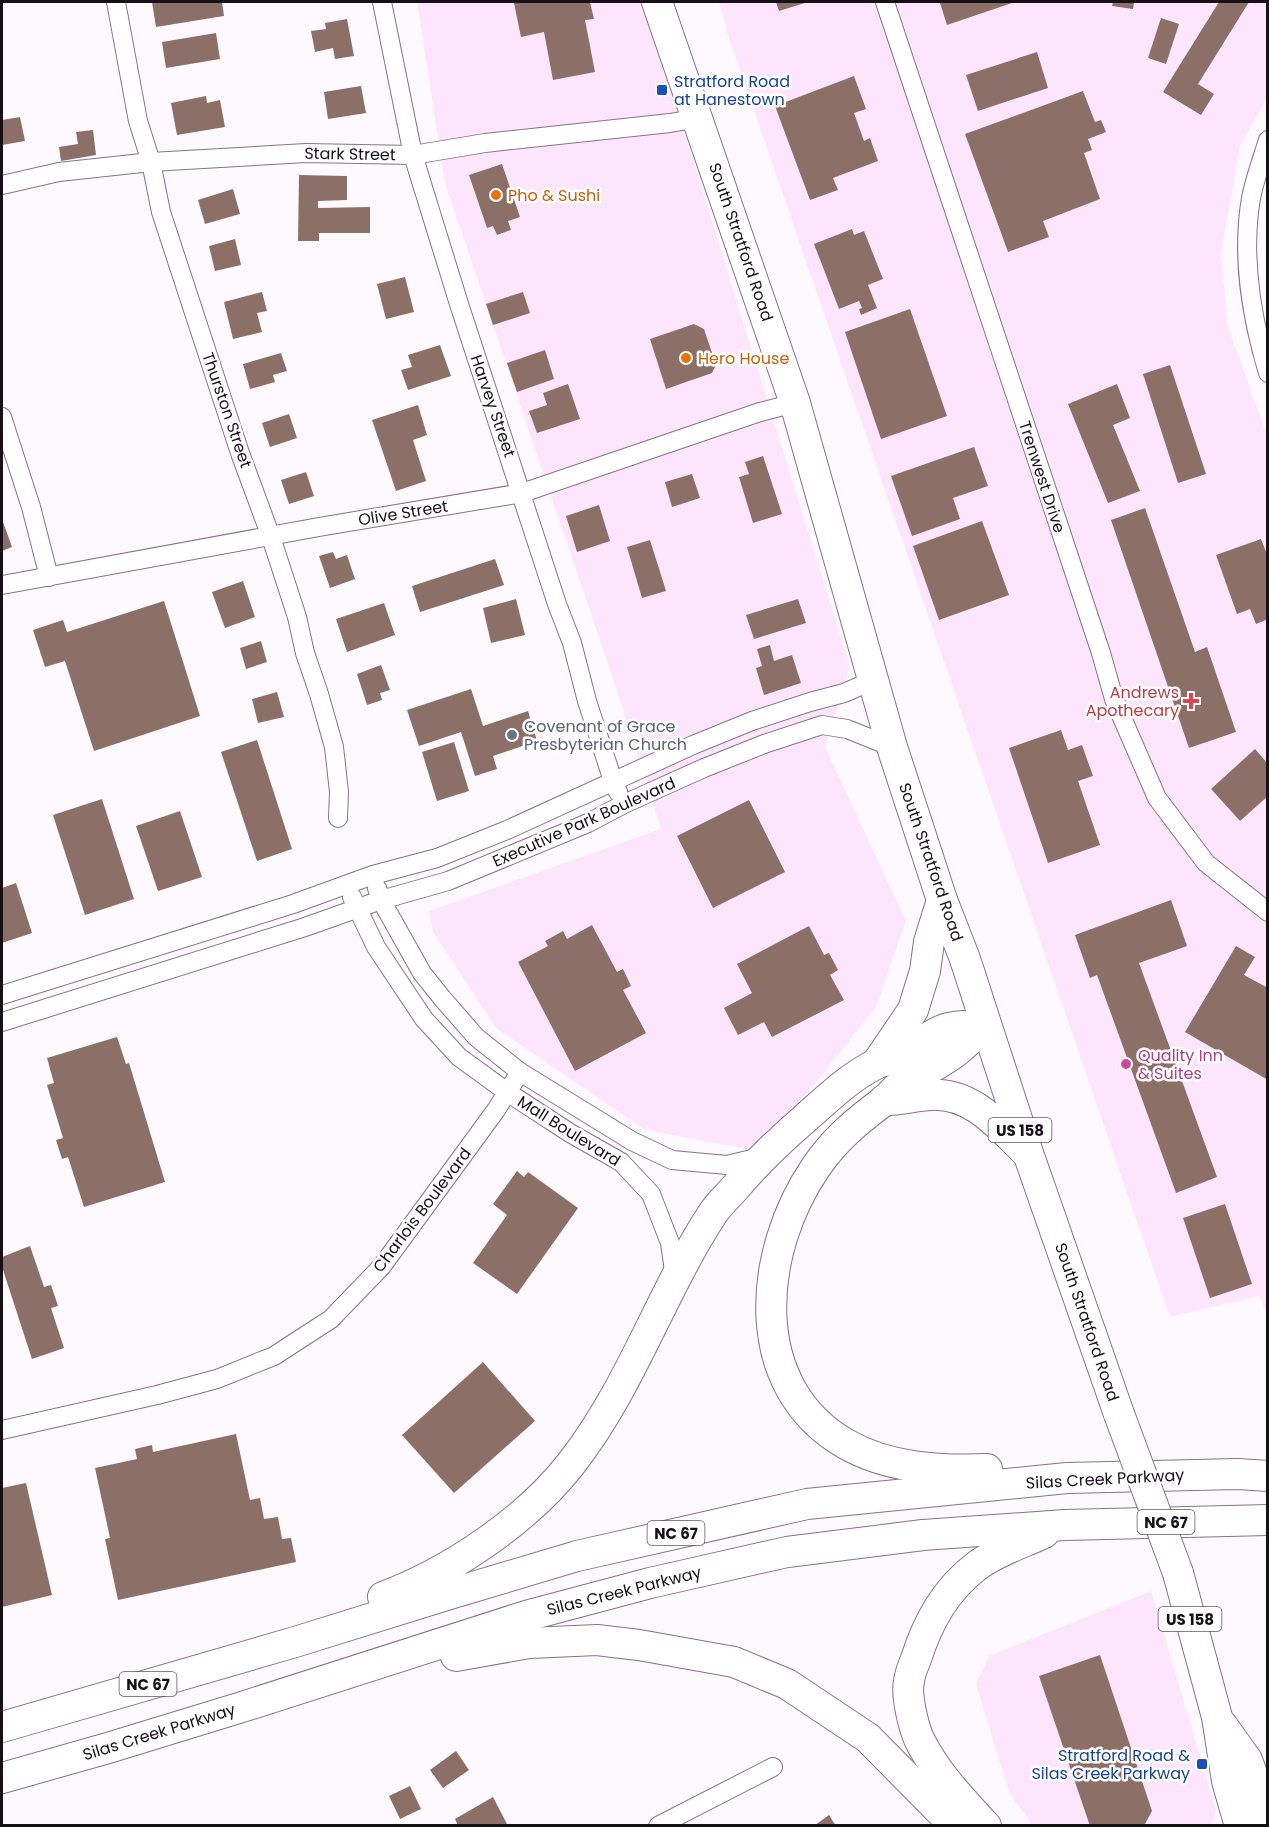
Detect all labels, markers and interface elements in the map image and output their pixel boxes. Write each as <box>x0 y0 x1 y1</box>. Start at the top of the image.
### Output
place label: Stratford Road at Hanestown <box>674 70 790 111</box>
marker: Stratford Road at Hanestown <box>655 83 669 97</box>
street label: Stark Street <box>304 142 396 166</box>
street label: South Stratford Road <box>703 160 779 324</box>
place label: Pho & Sushi <box>508 184 600 207</box>
marker: Pho & Sushi <box>489 188 503 202</box>
place label: Hero House <box>698 347 789 370</box>
street label: Thurston Street <box>196 349 258 471</box>
marker: Hero House <box>679 351 693 365</box>
street label: Harvey Street <box>465 352 521 460</box>
street label: Trenwest Drive <box>1013 418 1071 536</box>
street label: Olive Street <box>357 495 450 531</box>
place label: Andrews Apothecary <box>1086 681 1179 722</box>
marker: Andrews Apothecary <box>1184 694 1198 708</box>
place label: Covenant of Grace Presbyterian Church <box>524 715 687 756</box>
marker: Covenant of Grace Presbyterian Church <box>505 728 519 742</box>
street label: Executive Park Boulevard <box>489 771 679 873</box>
street label: South Stratford Road <box>893 780 969 944</box>
place label: Quality Inn & Suites <box>1138 1044 1223 1085</box>
marker: Quality Inn & Suites <box>1119 1057 1133 1071</box>
street label: Mall Boulevard <box>513 1090 625 1172</box>
road number: US 158 <box>988 1118 1052 1142</box>
street label: Charlois Boulevard <box>367 1143 477 1277</box>
street label: South Stratford Road <box>1049 1240 1125 1404</box>
street label: Silas Creek Parkway <box>1025 1463 1185 1495</box>
road number: NC 67 <box>1138 1510 1194 1534</box>
road number: NC 67 <box>648 1521 704 1545</box>
street label: Silas Creek Parkway <box>544 1561 704 1621</box>
road number: US 158 <box>1158 1607 1222 1631</box>
road number: NC 67 <box>120 1672 176 1696</box>
street label: Silas Creek Parkway <box>80 1698 238 1766</box>
place label: Stratford Road & Silas Creek Parkway <box>1031 1744 1190 1785</box>
marker: Stratford Road & Silas Creek Parkway <box>1195 1757 1209 1771</box>

